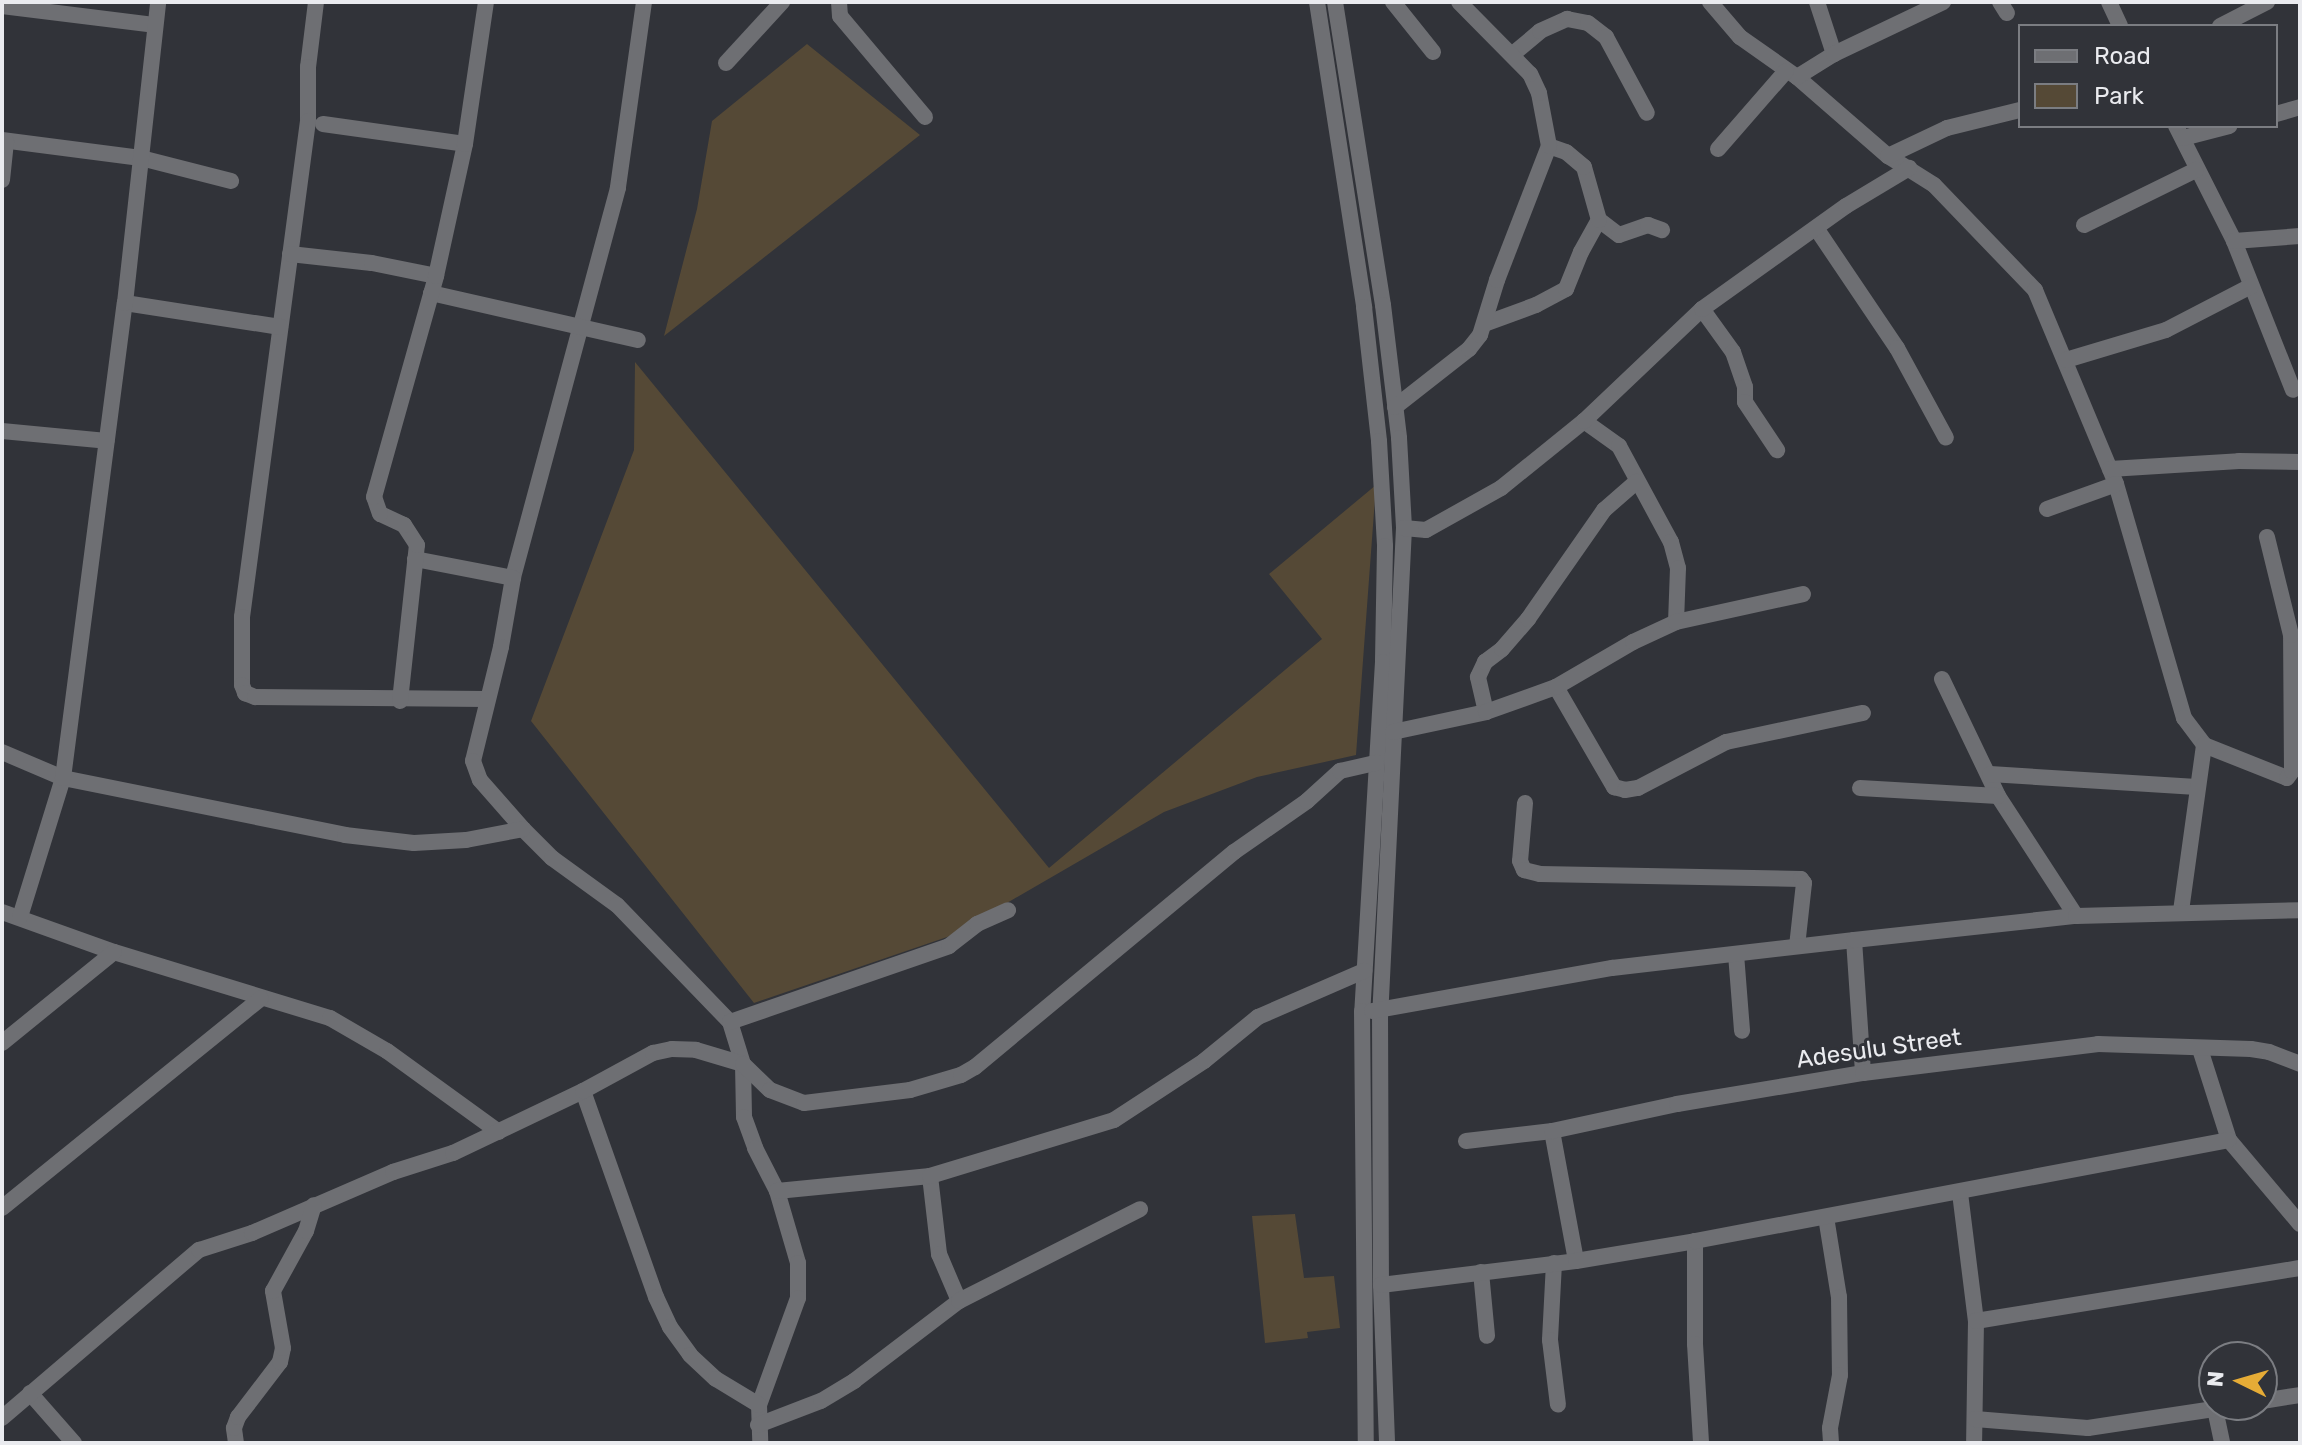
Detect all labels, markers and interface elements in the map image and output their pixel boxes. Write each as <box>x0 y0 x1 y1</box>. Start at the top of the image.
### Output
legend <box>2018 24 2278 128</box>
text: Road <box>2094 42 2151 70</box>
text: Park <box>2094 82 2144 110</box>
street label: Adesulu Street <box>1795 1023 1963 1075</box>
north arrow <box>2198 1341 2278 1421</box>
text: N <box>2201 1370 2230 1388</box>

